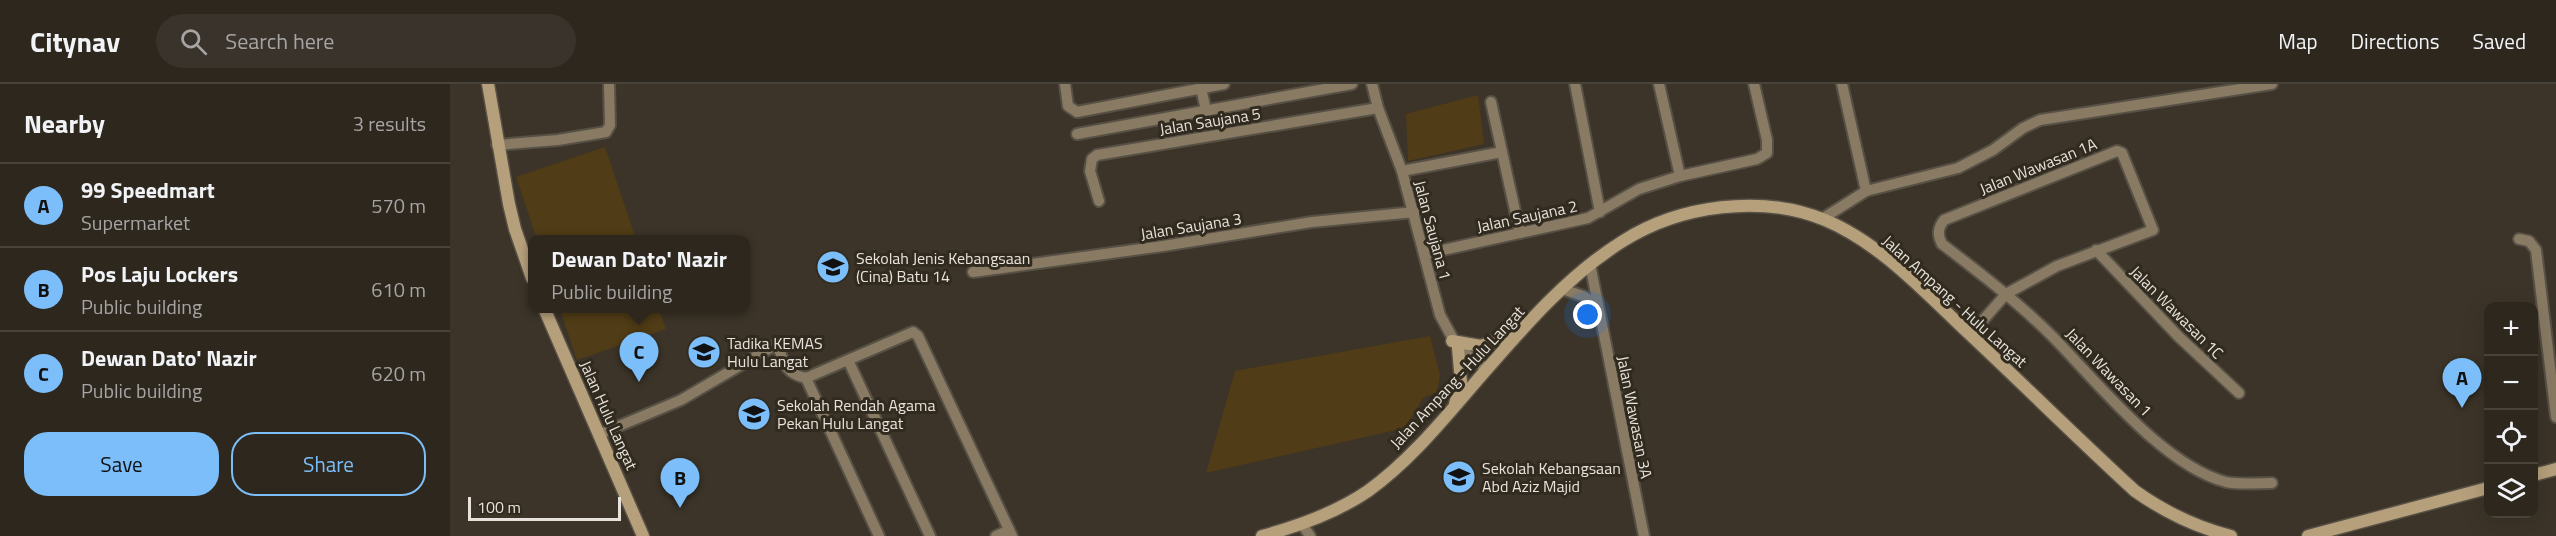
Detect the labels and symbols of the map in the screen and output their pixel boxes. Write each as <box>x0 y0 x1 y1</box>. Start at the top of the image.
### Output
street label: Jalan Saujana 5 <box>1158 101 1262 141</box>
street label: Jalan Wawasan 1A <box>1976 131 2101 200</box>
street label: Jalan Saujana 1 <box>1408 178 1458 282</box>
street label: Jalan Saujana 2 <box>1474 194 1580 238</box>
street label: Jalan Saujana 3 <box>1139 206 1243 246</box>
street label: Jalan Ampang - Hulu Langat <box>1877 229 2033 373</box>
place label: Sekolah Jenis Kebangsaan (Cina) Batu 14 <box>856 246 1030 288</box>
school or university icon: Sekolah Jenis Kebangsaan (Cina) Batu 14 <box>815 249 851 285</box>
street label: Jalan Wawasan 1C <box>2125 260 2229 364</box>
street label: Jalan Ampang - Hulu Langat <box>1384 300 1530 454</box>
your location <box>1573 300 1602 329</box>
street label: Jalan Wawasan 1 <box>2060 322 2158 422</box>
place label: Tadika KEMAS Hulu Langat <box>727 331 823 373</box>
pin: C <box>620 332 658 382</box>
school or university icon: Tadika KEMAS Hulu Langat <box>686 334 722 370</box>
street label: Jalan Wawasan 3A <box>1611 354 1659 481</box>
street label: Jalan Hulu Langat <box>574 356 644 474</box>
pin: A <box>2442 358 2482 408</box>
place label: Sekolah Rendah Agama Pekan Hulu Langat <box>777 393 935 435</box>
school or university icon: Sekolah Rendah Agama Pekan Hulu Langat <box>736 396 772 432</box>
place label: Sekolah Kebangsaan Abd Aziz Majid <box>1482 456 1621 498</box>
pin: B <box>660 458 700 508</box>
school or university icon: Sekolah Kebangsaan Abd Aziz Majid <box>1441 459 1477 495</box>
scale bar <box>468 494 621 522</box>

